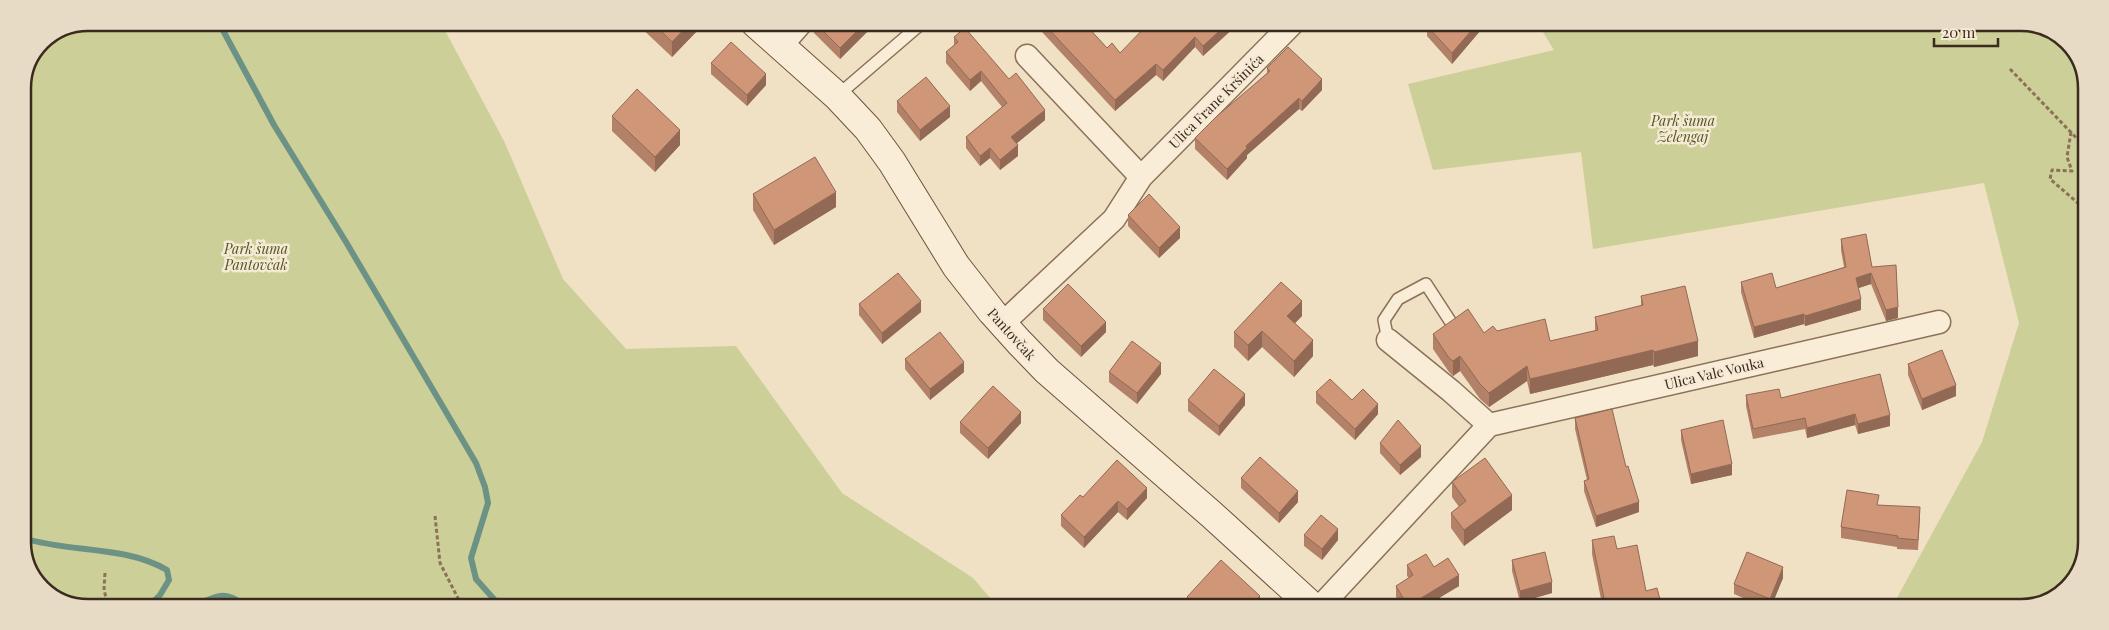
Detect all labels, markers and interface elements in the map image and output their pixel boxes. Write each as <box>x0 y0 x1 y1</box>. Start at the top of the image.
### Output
scale bar <box>1934 15 1998 47</box>
text: 20 m <box>1942 22 1976 42</box>
street label: Ulica Frane Kršinića <box>1165 49 1268 152</box>
park label: Park šuma Zelengaj <box>1650 111 1715 146</box>
park label: Park šuma Pantovčak <box>223 239 288 274</box>
street label: Pantovčak <box>983 304 1041 364</box>
street label: Ulica Vale Vouka <box>1663 352 1766 394</box>

